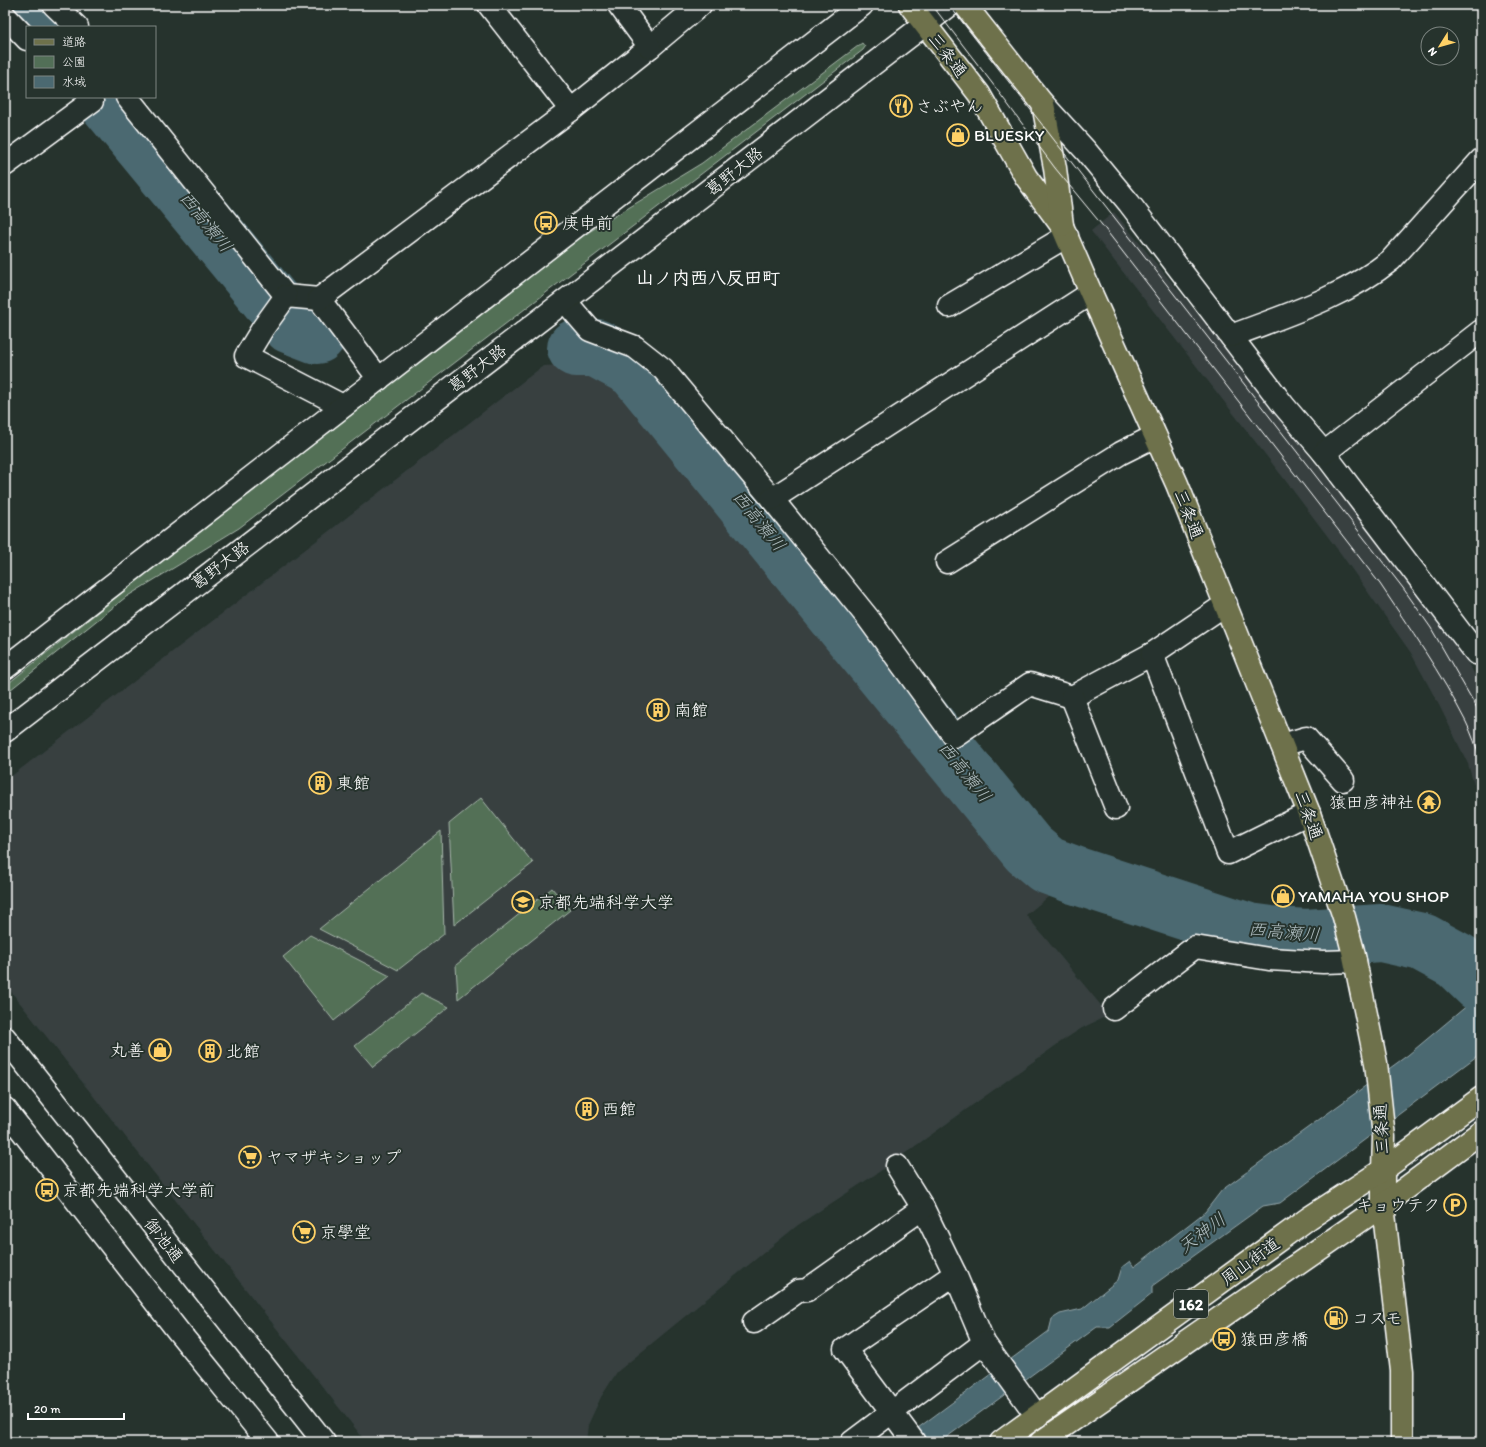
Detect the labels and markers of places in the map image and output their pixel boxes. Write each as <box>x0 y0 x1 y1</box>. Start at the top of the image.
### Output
restaurant icon: さぶやん <box>888 93 914 119</box>
place label: さぶやん <box>916 96 983 116</box>
shop icon: BLUESKY <box>945 122 971 148</box>
place label: BLUESKY <box>974 125 1045 145</box>
bus stop icon: 庚申前 <box>533 210 559 236</box>
place label: 庚申前 <box>562 213 613 233</box>
building icon: 南館 <box>645 697 671 723</box>
place label: 南館 <box>674 700 708 720</box>
building icon: 東館 <box>307 770 333 796</box>
place label: 東館 <box>336 773 370 793</box>
temple icon: 猿田彦神社 <box>1416 789 1442 815</box>
place label: 猿田彦神社 <box>1329 792 1414 812</box>
shop icon: YAMAHA YOU SHOP <box>1270 883 1296 909</box>
place label: YAMAHA YOU SHOP <box>1298 886 1449 906</box>
school or university icon: 京都先端科学大学 <box>510 889 536 915</box>
place label: 京都先端科学大学 <box>538 892 674 912</box>
shop icon: 丸善 <box>147 1037 173 1063</box>
building icon: 北館 <box>197 1038 223 1064</box>
place label: 丸善 <box>110 1040 144 1060</box>
place label: 北館 <box>226 1041 260 1061</box>
building icon: 西館 <box>574 1096 600 1122</box>
place label: 西館 <box>602 1099 636 1119</box>
supermarket icon: ヤマザキショップ <box>237 1144 263 1170</box>
place label: ヤマザキショップ <box>266 1147 401 1167</box>
bus stop icon: 京都先端科学大学前 <box>34 1177 60 1203</box>
place label: 京都先端科学大学前 <box>62 1180 215 1200</box>
parking icon: キョウテク <box>1442 1192 1468 1218</box>
place label: キョウテク <box>1356 1195 1440 1215</box>
supermarket icon: 京學堂 <box>291 1219 317 1245</box>
place label: 京學堂 <box>320 1222 371 1242</box>
fuel station icon: コスモ <box>1323 1305 1349 1331</box>
place label: コスモ <box>1352 1308 1402 1328</box>
bus stop icon: 猿田彦橋 <box>1211 1326 1237 1352</box>
place label: 猿田彦橋 <box>1240 1329 1308 1349</box>

